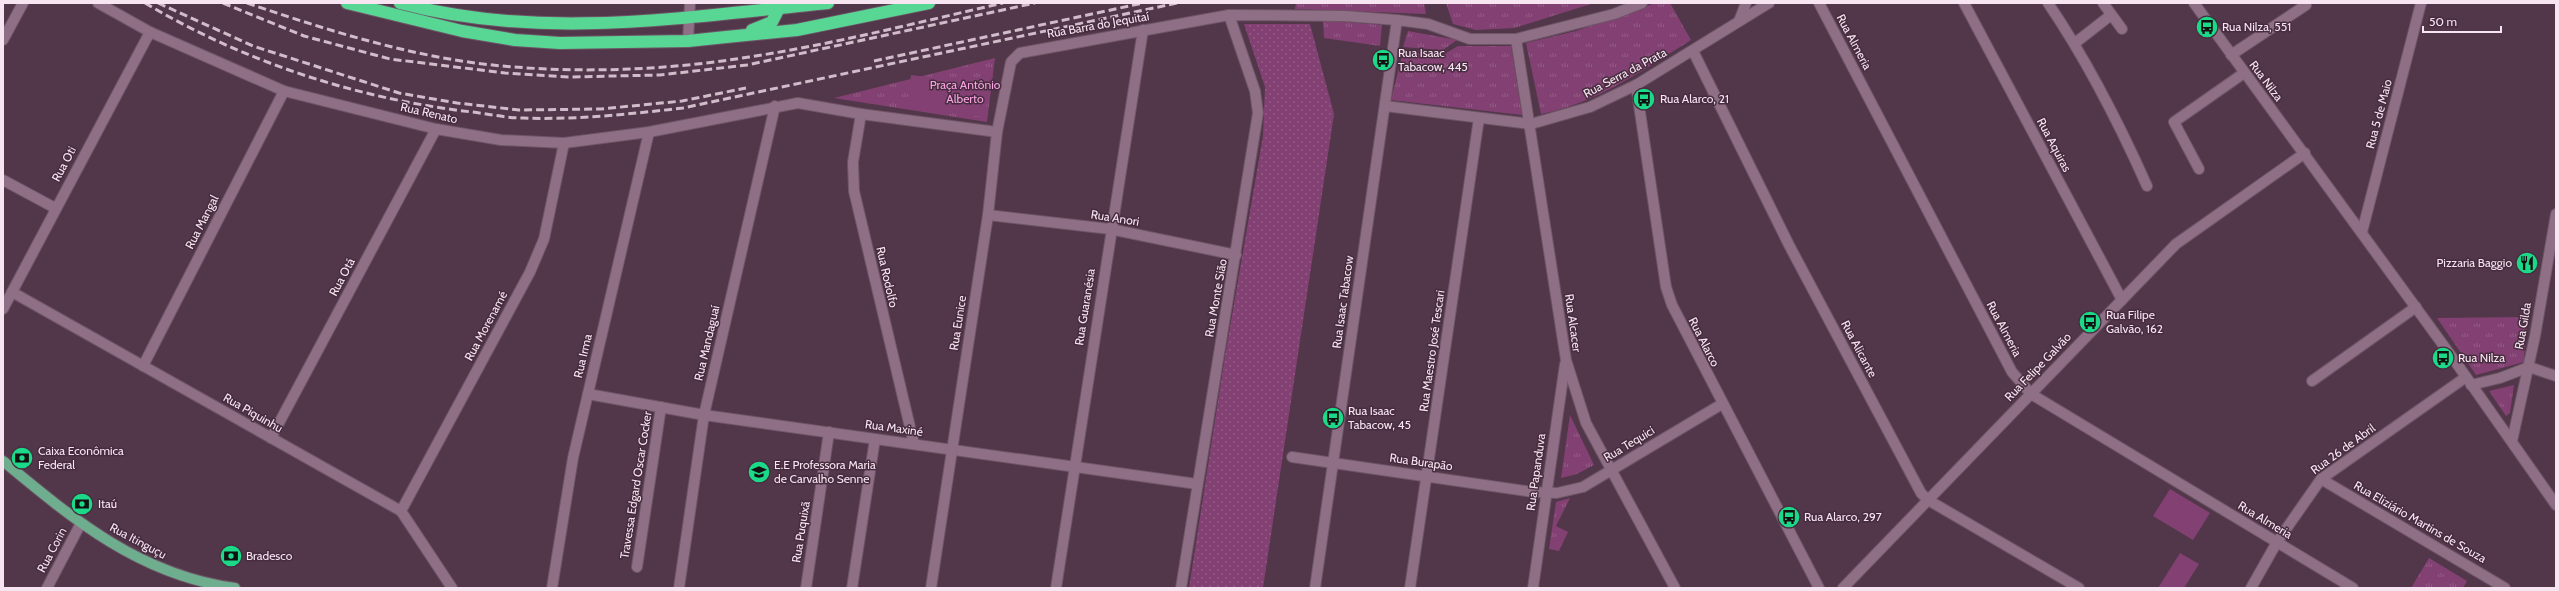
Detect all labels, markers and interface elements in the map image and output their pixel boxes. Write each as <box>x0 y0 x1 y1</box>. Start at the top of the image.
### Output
street label: Rua Barra do Jequitaí <box>1046 8 1151 41</box>
scale bar <box>2423 8 2501 34</box>
street label: Rua Almeria <box>1834 11 1875 72</box>
bus stop icon: Rua Nilza, 551 <box>2194 14 2220 40</box>
text: 50 m <box>2429 14 2457 29</box>
place label: Rua Nilza, 551 <box>2222 19 2291 34</box>
street label: Rua Serra da Prata <box>1581 44 1669 101</box>
place label: Rua Isaac Tabacow, 445 <box>1398 45 1468 74</box>
bus stop icon: Rua Isaac Tabacow, 445 <box>1370 47 1396 73</box>
street label: Rua Nilza <box>2246 57 2287 104</box>
park label: Praça Antônio Alberto <box>930 77 1001 106</box>
street label: Rua 5 de Maio <box>2362 77 2395 150</box>
bus stop icon: Rua Alarco, 21 <box>1631 86 1657 112</box>
place label: Rua Alarco, 21 <box>1660 91 1729 106</box>
street label: Rua Renato <box>399 99 459 126</box>
street label: Rua Aquiras <box>2034 115 2075 174</box>
street label: Rua Oti <box>48 144 79 184</box>
street label: Rua Mangal <box>182 192 222 251</box>
street label: Rua Anori <box>1090 206 1140 229</box>
street label: Rua Rodolfo <box>873 245 902 309</box>
restaurant icon: Pizzaria Baggio <box>2514 250 2540 276</box>
street label: Rua Isaac Tabacow <box>1329 254 1357 349</box>
street label: Rua Otá <box>325 255 358 298</box>
place label: Pizzaria Baggio <box>2437 255 2512 270</box>
street label: Rua Monte Sião <box>1201 257 1230 338</box>
street label: Rua Guaranésia <box>1071 267 1098 346</box>
street label: Rua Morenamé <box>461 288 510 363</box>
street label: Rua Maestro José Tescari <box>1416 289 1447 413</box>
street label: Rua Alcacer <box>1562 293 1585 353</box>
street label: Rua Eunice <box>946 294 969 351</box>
street label: Rua Almeria <box>1984 298 2025 359</box>
street label: Rua Gilda <box>2511 301 2534 351</box>
street label: Rua Mandaguaí <box>691 303 723 382</box>
place label: Rua Filipe Galvão, 162 <box>2106 307 2163 336</box>
bus stop icon: Rua Filipe Galvão, 162 <box>2077 309 2103 335</box>
street label: Rua Alarco <box>1686 315 1723 369</box>
street label: Rua Alicante <box>1838 318 1881 380</box>
street label: Rua Felipe Galvão <box>2001 329 2074 404</box>
street label: Rua Irma <box>570 332 595 379</box>
bus stop icon: Rua Nilza <box>2430 345 2456 371</box>
place label: Rua Nilza <box>2458 350 2505 365</box>
street label: Rua Piquinhu <box>221 390 286 436</box>
place label: Rua Isaac Tabacow, 45 <box>1348 403 1411 432</box>
bus stop icon: Rua Isaac Tabacow, 45 <box>1320 405 1346 431</box>
street label: Travessa Edgard Oscar Cocker <box>616 410 655 560</box>
street label: Rua Maxiné <box>864 416 924 439</box>
street label: Rua 26 de Abril <box>2307 420 2378 477</box>
street label: Rua Tequici <box>1600 422 1657 465</box>
street label: Rua Papanduva <box>1523 432 1548 512</box>
place label: Caixa Econômica Federal <box>38 443 124 472</box>
bank icon: Caixa Econômica Federal <box>9 445 35 471</box>
street label: Rua Burapão <box>1388 450 1454 473</box>
place label: E.E Professora Maria de Carvalho Senne <box>774 457 876 486</box>
school or university icon: E.E Professora Maria de Carvalho Senne <box>746 459 772 485</box>
street label: Rua Eliziário Martins de Souza <box>2351 477 2489 566</box>
bank icon: Itaú <box>69 491 95 517</box>
place label: Itaú <box>98 496 117 511</box>
street label: Rua Almeria <box>2235 497 2295 542</box>
street label: Rua Puquixã <box>788 500 813 564</box>
bus stop icon: Rua Alarco, 297 <box>1776 504 1802 530</box>
place label: Rua Alarco, 297 <box>1804 509 1882 524</box>
street label: Rua Itinguçu <box>107 519 169 562</box>
street label: Rua Corin <box>34 524 70 575</box>
bank icon: Bradesco <box>218 543 244 569</box>
place label: Bradesco <box>246 548 293 563</box>

